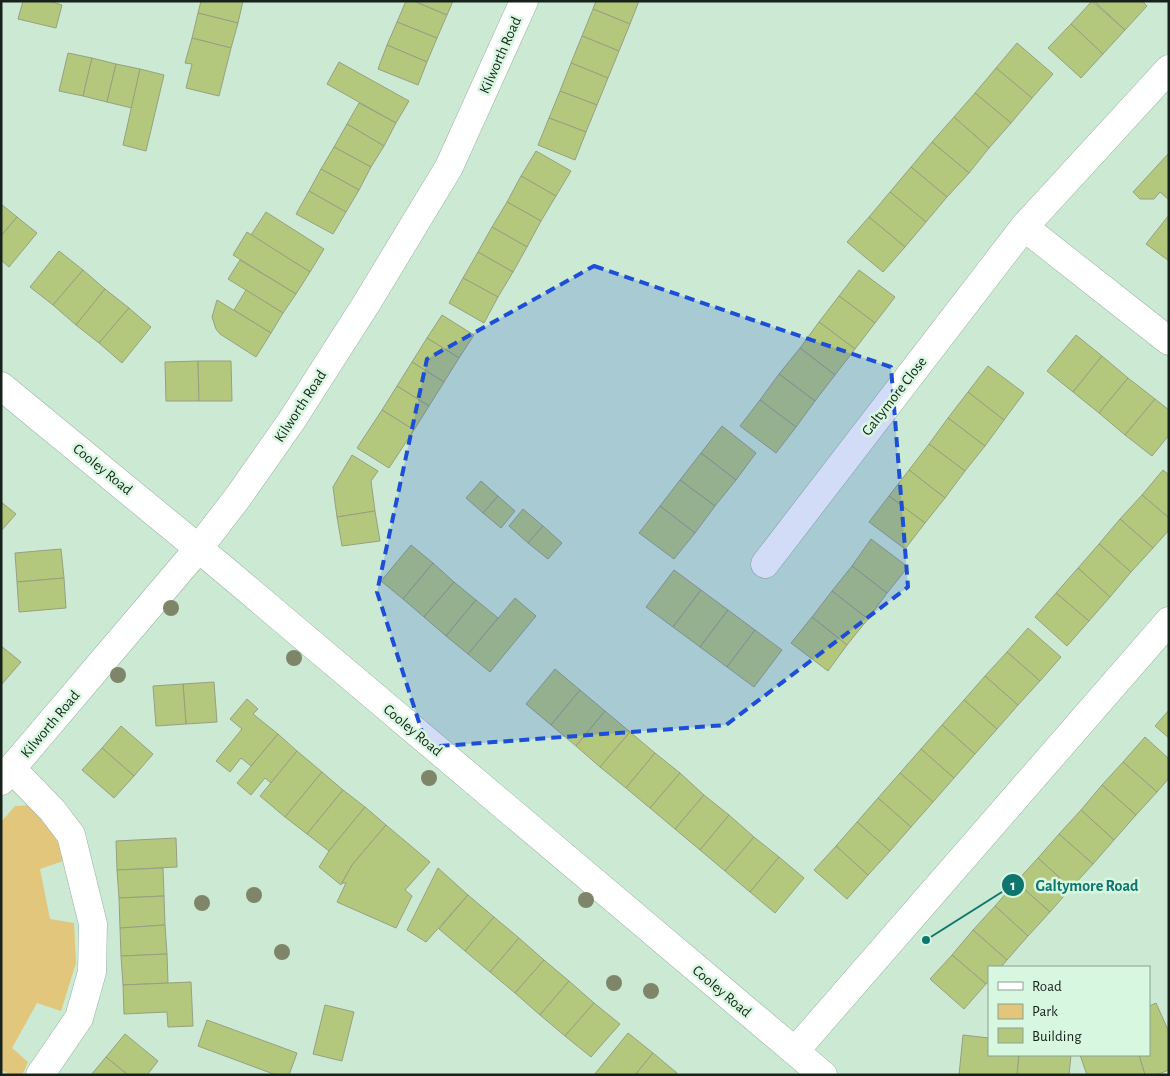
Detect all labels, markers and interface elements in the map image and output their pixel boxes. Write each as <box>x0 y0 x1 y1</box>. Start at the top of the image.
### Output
street label: Kilworth Road <box>477 14 524 96</box>
street label: Galtymore Close <box>859 354 930 439</box>
street label: Kilworth Road <box>272 367 329 445</box>
street label: Cooley Road <box>70 441 135 498</box>
street label: Kilworth Road <box>18 688 83 761</box>
street label: Cooley Road <box>380 702 445 759</box>
callout: Galtymore Road <box>1001 870 1149 901</box>
text: 1 <box>1010 878 1016 893</box>
text: Galtymore Road <box>1035 878 1139 895</box>
street label: Cooley Road <box>689 963 754 1020</box>
legend <box>988 966 1150 1056</box>
text: Road <box>1032 979 1062 994</box>
text: Park <box>1032 1004 1058 1019</box>
text: Building <box>1032 1029 1082 1044</box>

